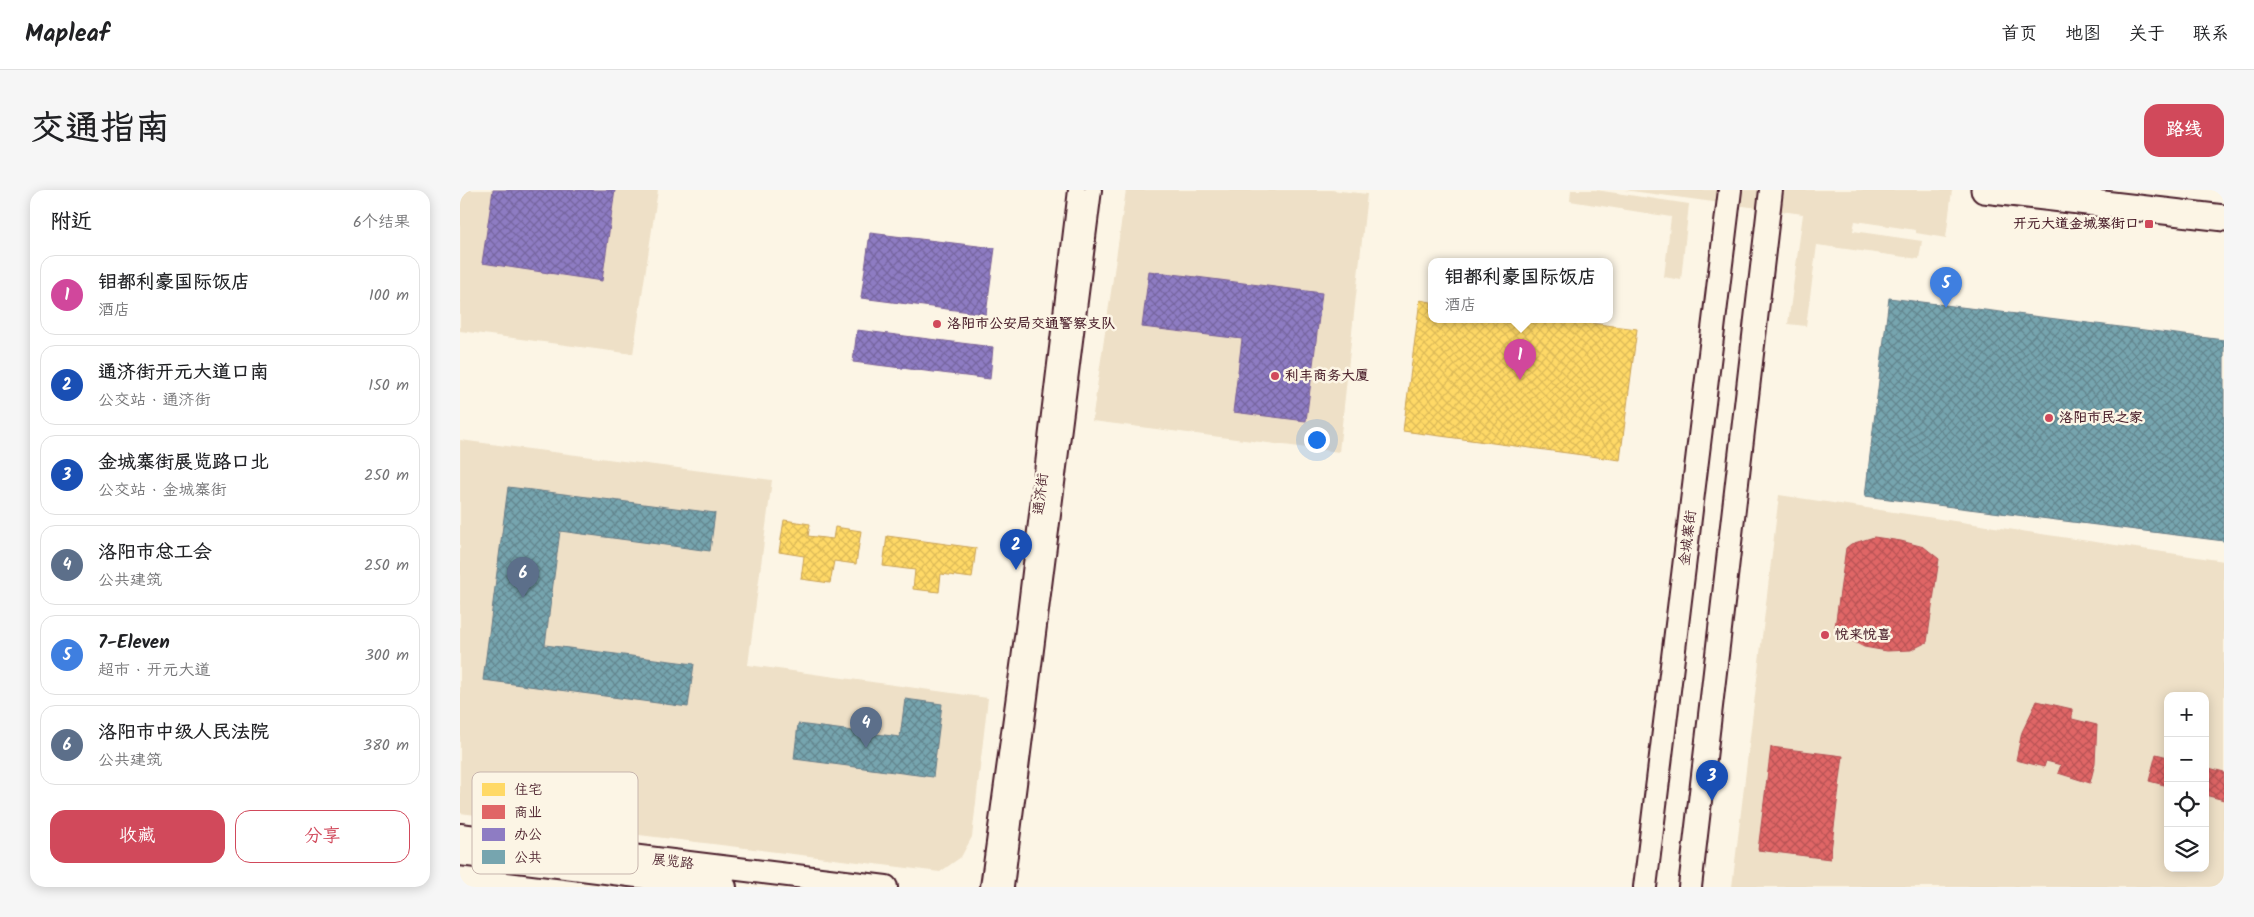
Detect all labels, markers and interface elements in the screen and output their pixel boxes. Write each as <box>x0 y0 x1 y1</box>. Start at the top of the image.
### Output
text: Mapleaf <box>25 15 109 54</box>
text: 首页 <box>2001 20 2037 49</box>
text: 地图 <box>2065 20 2101 49</box>
text: 关于 <box>2129 20 2165 49</box>
text: 联系 <box>2193 20 2229 49</box>
text: 交通指南 <box>30 102 170 158</box>
button: 路线 <box>2144 104 2224 157</box>
text: 附近 <box>50 206 92 239</box>
text: 6个结果 <box>353 210 410 235</box>
place label: 开元大道金城寨街口 <box>2013 213 2139 235</box>
marker: 开元大道金城寨街口 <box>2143 218 2155 230</box>
popup <box>1428 258 1613 323</box>
text: 钼都利豪国际饭店 <box>1444 263 1597 293</box>
pin: 5 <box>1930 267 1962 308</box>
text: 钼都利豪国际饭店 <box>98 268 250 298</box>
text: 1 <box>65 283 69 308</box>
text: 100 m <box>369 283 409 308</box>
text: 酒店 <box>1444 293 1477 318</box>
text: 酒店 <box>98 298 130 323</box>
place label: 洛阳市公安局交通警察支队 <box>947 313 1115 335</box>
marker: 洛阳市公安局交通警察支队 <box>931 318 943 330</box>
pin: 1 <box>1504 339 1536 380</box>
text: 通济街开元大道口南 <box>98 358 269 388</box>
place label: 利丰商务大厦 <box>1285 365 1369 387</box>
marker: 利丰商务大厦 <box>1269 370 1281 382</box>
text: 2 <box>62 373 72 398</box>
text: 150 m <box>368 373 409 398</box>
text: 公交站 · 通济街 <box>98 388 211 413</box>
place label: 洛阳市民之家 <box>2059 407 2143 429</box>
marker: 洛阳市民之家 <box>2043 412 2055 424</box>
your location <box>1304 427 1330 453</box>
text: 金城寨街展览路口北 <box>98 448 269 478</box>
text: 3 <box>63 463 71 488</box>
text: 250 m <box>364 463 409 488</box>
street label: 通济街 <box>1028 472 1054 516</box>
text: 公交站 · 金城寨街 <box>98 478 227 503</box>
street label: 金城寨街 <box>1674 509 1702 567</box>
pin: 2 <box>1000 529 1032 570</box>
text: 洛阳市总工会 <box>98 538 212 568</box>
text: 4 <box>63 553 71 578</box>
text: 250 m <box>364 553 409 578</box>
pin: 6 <box>507 557 539 598</box>
text: 公共建筑 <box>98 568 162 593</box>
place label: 悦来悦喜 <box>1835 624 1891 646</box>
text: 7-Eleven <box>98 628 170 658</box>
marker: 悦来悦喜 <box>1819 629 1831 641</box>
text: 5 <box>63 643 71 668</box>
text: 300 m <box>365 643 409 668</box>
text: 超市 · 开元大道 <box>98 658 211 683</box>
map controls <box>2164 692 2209 872</box>
button: + <box>2164 692 2209 737</box>
pin: 4 <box>850 707 882 748</box>
text: 洛阳市中级人民法院 <box>98 718 269 748</box>
text: 6 <box>63 733 71 758</box>
text: 380 m <box>363 733 409 758</box>
button: − <box>2164 737 2209 782</box>
text: 公共建筑 <box>98 748 162 773</box>
pin: 3 <box>1696 760 1728 801</box>
legend <box>472 772 638 874</box>
text: 住宅 <box>514 779 542 801</box>
button: locate <box>2164 782 2209 827</box>
text: 商业 <box>514 802 542 824</box>
button: 收藏 <box>50 810 225 863</box>
button: 分享 <box>235 810 410 863</box>
text: 办公 <box>514 824 542 846</box>
button: layers <box>2164 827 2209 872</box>
text: 公共 <box>514 847 542 869</box>
street label: 展览路 <box>651 849 695 875</box>

